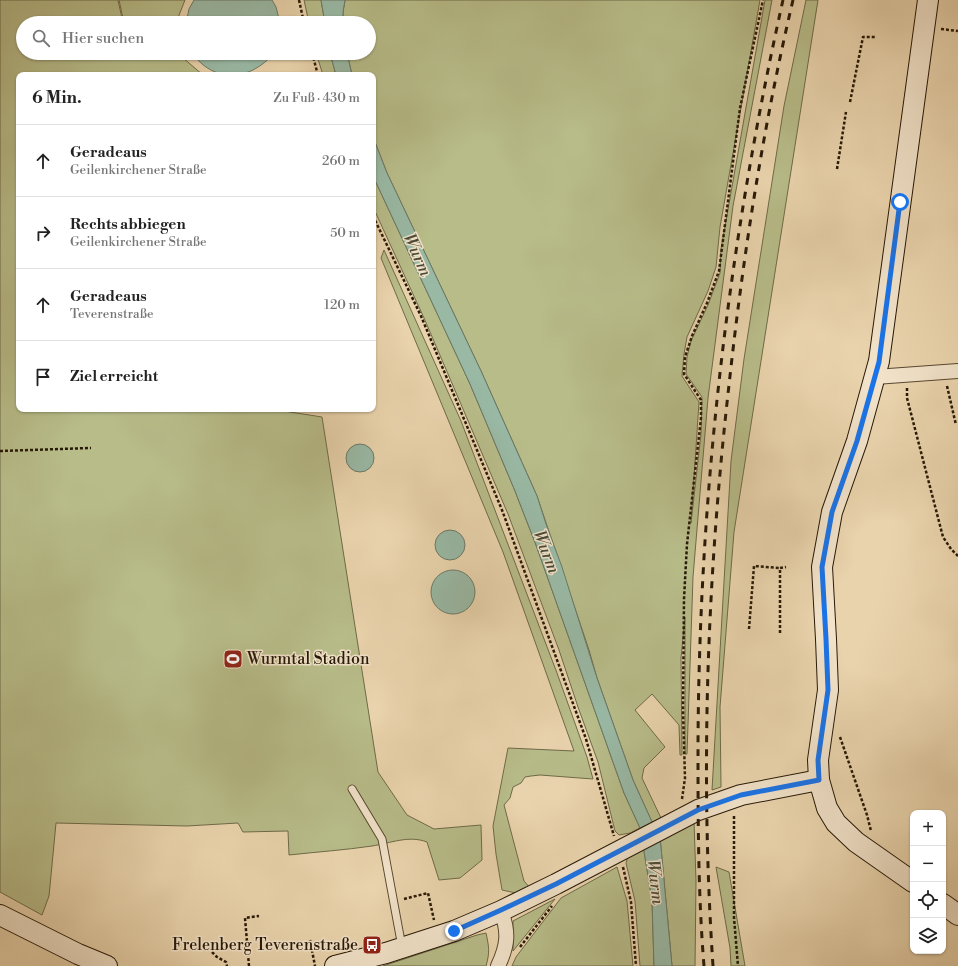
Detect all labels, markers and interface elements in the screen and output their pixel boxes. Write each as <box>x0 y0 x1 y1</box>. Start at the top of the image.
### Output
search box <box>16 16 376 60</box>
icon: search <box>30 27 52 49</box>
text: Hier suchen <box>62 29 144 48</box>
text: 6 Min. <box>32 87 82 109</box>
text: Zu Fuß · 430 m <box>273 90 360 106</box>
text: Geradeaus <box>70 143 147 162</box>
icon: ahead <box>32 150 54 172</box>
text: 260 m <box>322 153 360 169</box>
text: Geilenkirchener Straße <box>70 162 207 178</box>
route start <box>891 193 909 211</box>
text: Rechts abbiegen <box>70 215 186 234</box>
icon: right <box>32 222 54 244</box>
text: 50 m <box>330 225 360 241</box>
water label: Wurm <box>398 230 436 280</box>
text: Geilenkirchener Straße <box>70 234 207 250</box>
text: Geradeaus <box>70 287 147 306</box>
icon: ahead <box>32 294 54 316</box>
text: 120 m <box>324 297 360 313</box>
text: Teverenstraße <box>70 306 154 322</box>
icon: arrive <box>32 366 54 388</box>
text: Ziel erreicht <box>70 367 158 386</box>
water label: Wurm <box>528 527 564 577</box>
sports icon: Wurmtal Stadion <box>222 648 244 670</box>
place label: Wurmtal Stadion <box>246 649 370 669</box>
map controls <box>910 810 946 954</box>
button: + <box>910 810 946 846</box>
button: − <box>910 846 946 882</box>
water label: Wurm <box>641 858 669 906</box>
button: locate <box>910 882 946 918</box>
button: layers <box>910 918 946 954</box>
route end <box>445 922 463 940</box>
bus stop icon: Frelenberg Teverenstraße <box>361 934 383 956</box>
place label: Frelenberg Teverenstraße <box>172 935 358 955</box>

